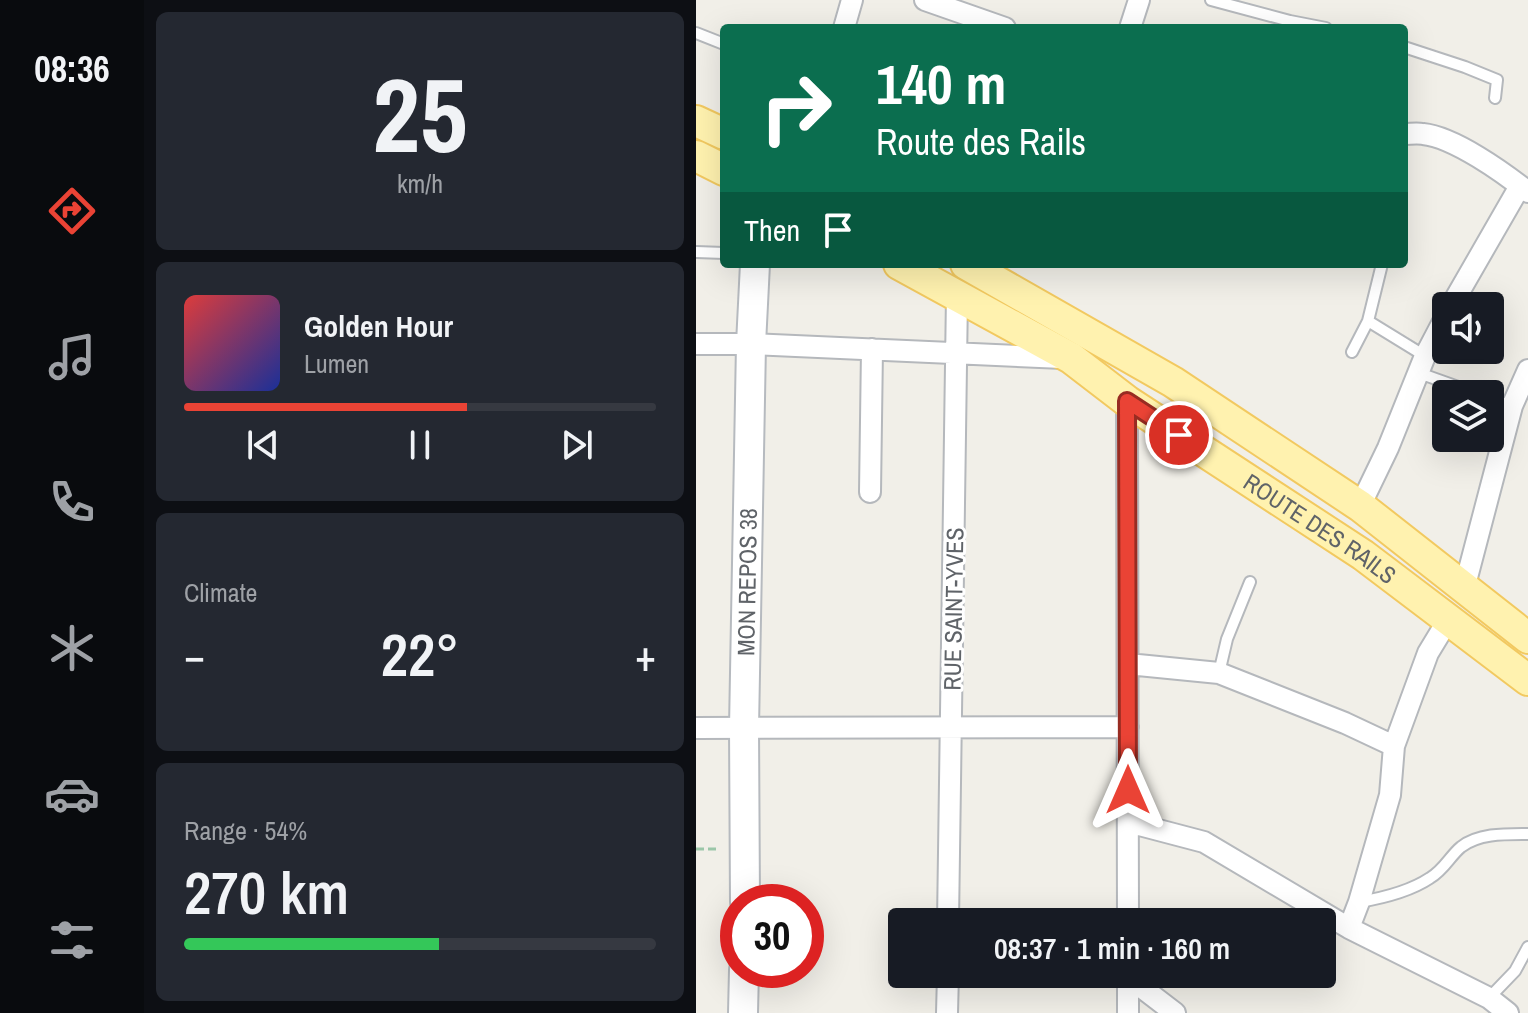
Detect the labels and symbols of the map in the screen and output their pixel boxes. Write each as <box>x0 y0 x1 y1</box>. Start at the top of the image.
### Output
pin <box>1145 401 1213 469</box>
street label: ROUTE DES RAILS <box>1238 466 1403 591</box>
street label: MON REPOS 38 <box>729 508 764 656</box>
street label: RUE SAINT-YVES <box>936 527 970 691</box>
position arrow <box>1086 748 1170 832</box>
speed limit sign: 30 <box>720 884 824 988</box>

